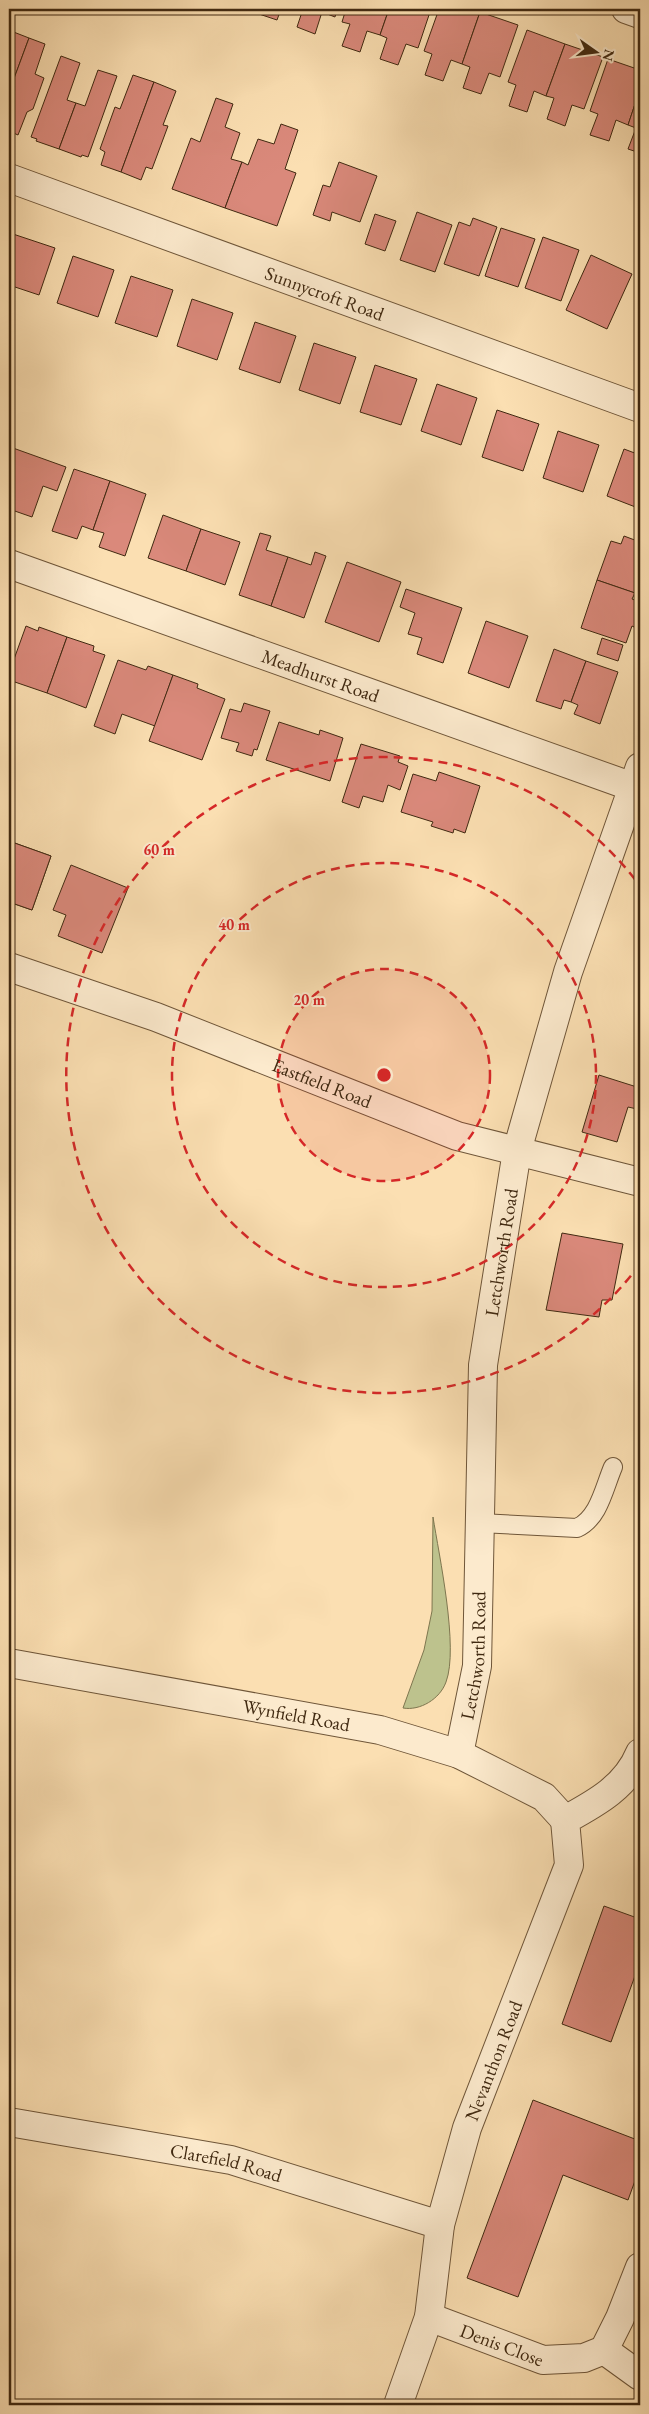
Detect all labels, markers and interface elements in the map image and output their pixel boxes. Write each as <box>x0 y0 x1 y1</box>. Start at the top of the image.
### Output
north arrow <box>572 28 622 78</box>
text: N <box>598 47 619 63</box>
street label: Sunnycroft Road <box>262 260 388 327</box>
street label: Meadhurst Road <box>258 643 383 709</box>
text: 60 m <box>143 840 175 859</box>
text: 40 m <box>218 915 250 934</box>
text: 20 m <box>293 990 325 1009</box>
street label: Eastfield Road <box>269 1052 376 1114</box>
centre of rings <box>375 1066 393 1084</box>
street label: Letchworth Road <box>479 1186 524 1318</box>
street label: Letchworth Road <box>454 1591 491 1722</box>
street label: Wynfield Road <box>240 1693 352 1737</box>
street label: Nevanthon Road <box>459 1997 528 2124</box>
street label: Clarefield Road <box>168 2138 286 2188</box>
street label: Denis Close <box>456 2318 547 2372</box>

